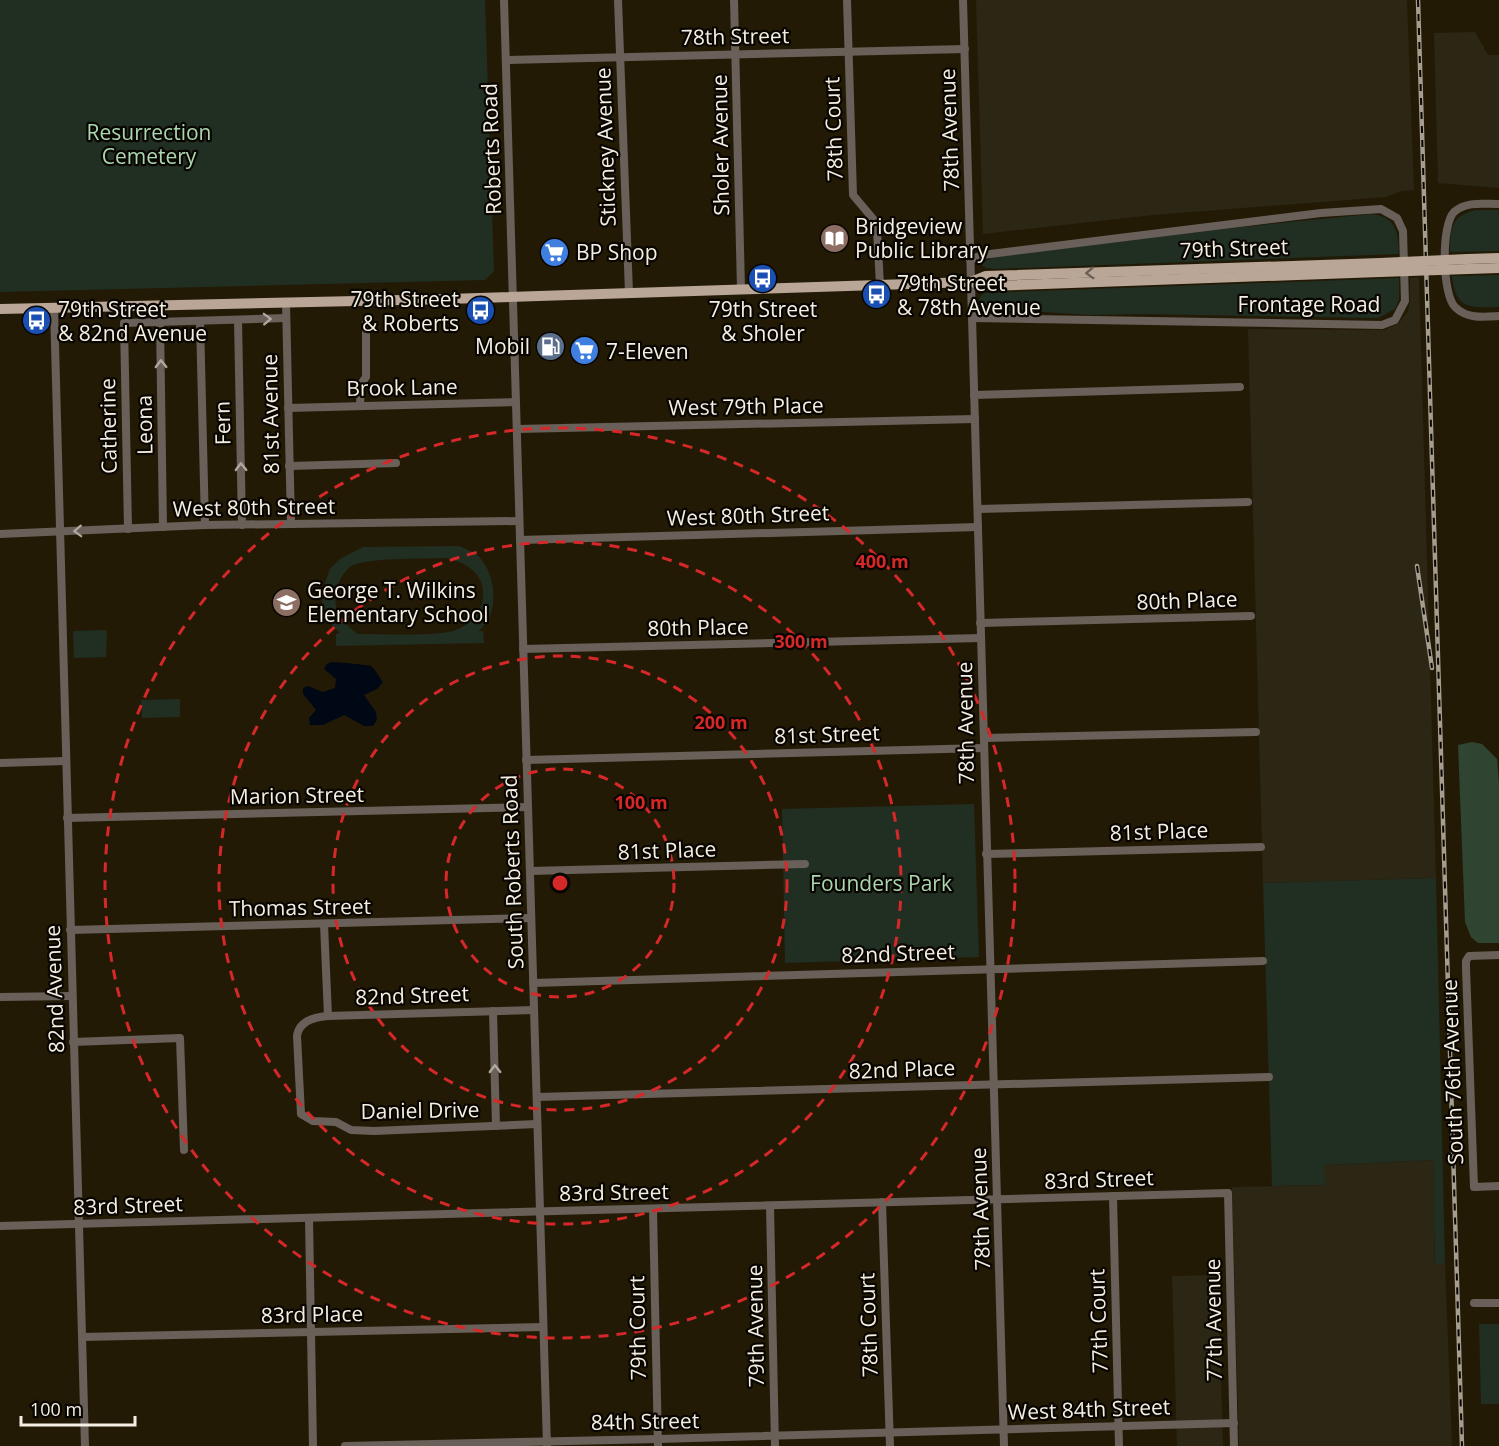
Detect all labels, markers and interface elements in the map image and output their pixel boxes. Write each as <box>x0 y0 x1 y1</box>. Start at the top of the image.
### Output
street label: 78th Street <box>681 21 789 51</box>
street label: Stickney Avenue <box>588 67 622 227</box>
street label: 78th Avenue <box>933 68 965 192</box>
street label: Sholer Avenue <box>705 74 735 216</box>
street label: 78th Court <box>817 76 849 182</box>
street label: Roberts Road <box>475 83 507 215</box>
park label: Resurrection Cemetery <box>87 118 211 170</box>
place label: Bridgeview Public Library <box>855 212 988 264</box>
library icon: Bridgeview Public Library <box>818 222 850 254</box>
street label: 79th Street <box>1179 232 1289 264</box>
supermarket icon: BP Shop <box>539 236 571 268</box>
place label: BP Shop <box>576 238 658 266</box>
bus stop icon: 79th Street & Sholer <box>747 262 779 294</box>
one-way arrow <box>1086 266 1095 279</box>
place label: 79th Street & 78th Avenue <box>897 269 1041 321</box>
bus stop icon: 79th Street & 78th Avenue <box>860 279 892 311</box>
place label: 79th Street & Roberts <box>351 285 459 337</box>
street label: Frontage Road <box>1238 290 1380 318</box>
place label: 79th Street & 82nd Avenue <box>58 295 207 347</box>
bus stop icon: 79th Street & Roberts <box>464 295 496 327</box>
place label: 79th Street & Sholer <box>709 295 817 347</box>
bus stop icon: 79th Street & 82nd Avenue <box>21 305 53 337</box>
one-way arrow <box>262 313 271 325</box>
fuel station icon: Mobil <box>535 330 567 362</box>
place label: Mobil <box>475 332 530 360</box>
supermarket icon: 7-Eleven <box>569 335 601 367</box>
place label: 7-Eleven <box>606 337 689 365</box>
street label: 81st Avenue <box>255 354 285 474</box>
one-way arrow <box>154 359 167 368</box>
street label: Brook Lane <box>346 372 458 402</box>
street label: Catherine <box>93 378 123 474</box>
street label: West 79th Place <box>668 391 824 421</box>
street label: Leona <box>129 395 159 455</box>
street label: Fern <box>208 401 236 445</box>
one-way arrow <box>235 462 247 471</box>
street label: West 80th Street <box>172 492 336 522</box>
street label: West 80th Street <box>666 498 830 532</box>
one-way arrow <box>73 525 82 538</box>
text: 400 m <box>855 549 909 573</box>
place label: George T. Wilkins Elementary School <box>307 576 489 628</box>
street label: 80th Place <box>1136 584 1238 616</box>
school or university icon: George T. Wilkins Elementary School <box>270 586 302 618</box>
street label: 80th Place <box>647 612 749 642</box>
text: 300 m <box>774 629 828 653</box>
street label: 78th Avenue <box>950 661 980 785</box>
text: 200 m <box>694 710 748 734</box>
street label: 81st Street <box>774 718 880 750</box>
street label: South Roberts Road <box>495 774 529 970</box>
street label: Marion Street <box>230 780 364 810</box>
text: 100 m <box>614 790 668 814</box>
street label: 81st Place <box>1109 815 1209 847</box>
street label: 81st Place <box>617 834 717 866</box>
park label: Founders Park <box>810 869 952 897</box>
centre of rings <box>550 873 570 893</box>
street label: Thomas Street <box>229 892 371 922</box>
street label: 82nd Avenue <box>38 924 70 1054</box>
street label: 82nd Street <box>841 937 955 969</box>
street label: 82nd Street <box>355 979 469 1011</box>
street label: South 76th Avenue <box>1435 979 1469 1165</box>
street label: 82nd Place <box>848 1053 956 1085</box>
one-way arrow <box>488 1064 501 1073</box>
street label: Daniel Drive <box>360 1095 480 1125</box>
street label: 78th Avenue <box>964 1147 996 1271</box>
street label: 83rd Street <box>1044 1163 1154 1195</box>
street label: 83rd Street <box>559 1177 669 1207</box>
street label: 83rd Street <box>73 1189 183 1221</box>
street label: 77th Avenue <box>1198 1258 1228 1382</box>
street label: 79th Avenue <box>740 1264 770 1388</box>
street label: 77th Court <box>1082 1268 1114 1374</box>
street label: 78th Court <box>852 1272 884 1378</box>
street label: 79th Court <box>622 1275 652 1381</box>
street label: 83rd Place <box>261 1299 363 1329</box>
scale bar <box>21 1389 135 1427</box>
street label: West 84th Street <box>1007 1392 1171 1426</box>
text: 100 m <box>30 1397 82 1421</box>
street label: 84th Street <box>591 1406 699 1436</box>

